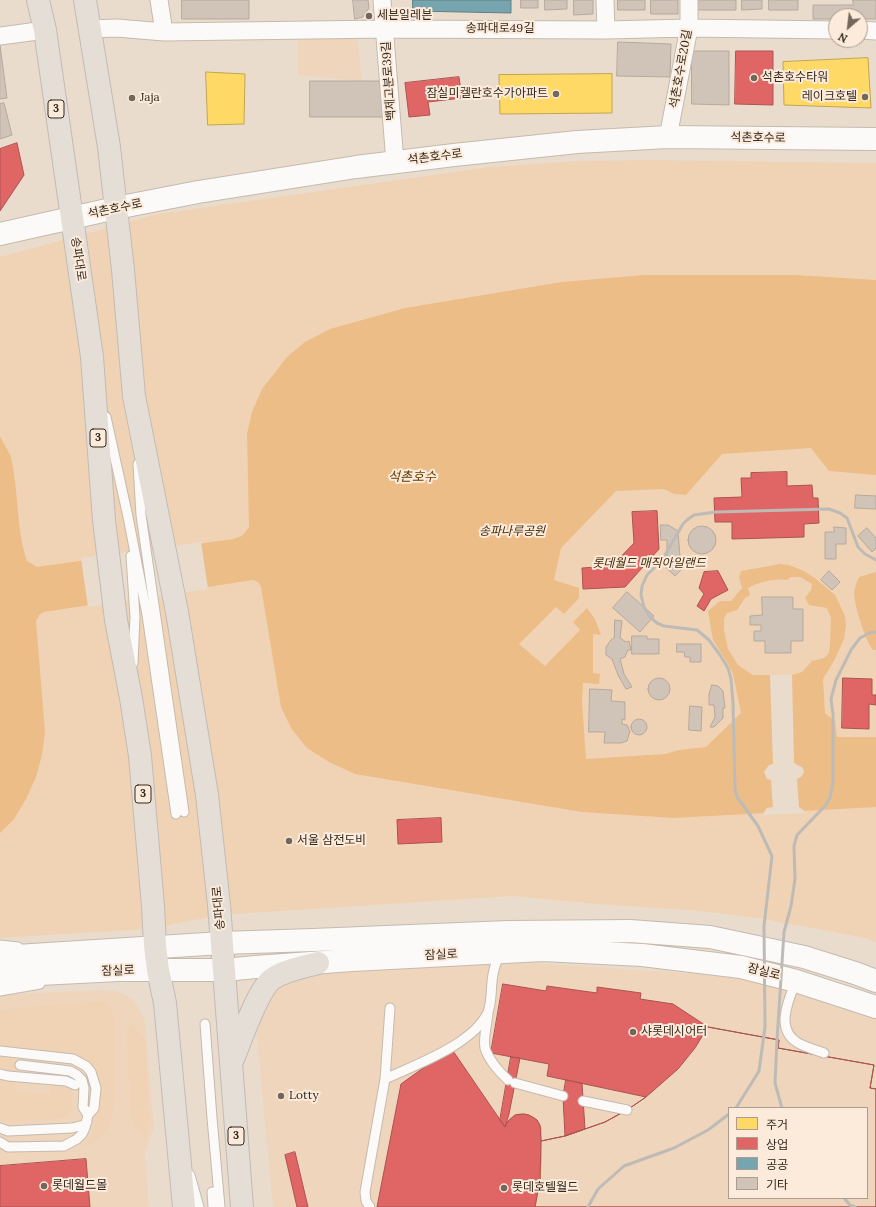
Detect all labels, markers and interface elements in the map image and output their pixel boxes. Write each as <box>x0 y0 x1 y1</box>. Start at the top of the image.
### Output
north arrow <box>828 8 868 48</box>
place label: 세븐일레븐 <box>377 9 432 23</box>
marker: 세븐일레븐 <box>364 11 374 21</box>
street label: 송파대로49길 <box>466 22 534 36</box>
street label: 석촌호수로20길 <box>667 28 695 110</box>
text: N <box>836 30 850 46</box>
street label: 백제고분로39길 <box>379 41 399 121</box>
place label: 석촌호수타워 <box>762 71 828 85</box>
marker: 석촌호수타워 <box>749 73 759 83</box>
place label: 잠실미켈란호수가아파트 <box>427 87 548 101</box>
marker: 잠실미켈란호수가아파트 <box>551 89 561 99</box>
place label: 레이크호텔 <box>802 90 857 104</box>
place label: Jaja <box>140 91 160 105</box>
marker: 레이크호텔 <box>860 92 870 102</box>
marker: Jaja <box>127 93 137 103</box>
road number: 3 <box>48 100 64 118</box>
street label: 석촌호수로 <box>730 130 786 146</box>
street label: 석촌호수로 <box>407 146 463 168</box>
street label: 석촌호수로 <box>87 196 143 222</box>
street label: 송파대로 <box>68 236 88 282</box>
road number: 3 <box>90 429 106 447</box>
water label: 석촌호수 <box>388 469 436 485</box>
park label: 송파나루공원 <box>479 525 545 539</box>
park label: 롯데월드 매직아일랜드 <box>592 557 706 571</box>
road number: 3 <box>135 785 151 803</box>
place label: 서울 삼전도비 <box>297 834 366 848</box>
marker: 서울 삼전도비 <box>284 836 294 846</box>
street label: 송파대로 <box>210 885 228 931</box>
street label: 잠실로 <box>424 947 458 963</box>
street label: 잠실로 <box>746 961 782 983</box>
street label: 잠실로 <box>101 963 135 979</box>
place label: 샤롯데시어터 <box>641 1025 707 1039</box>
marker: 샤롯데시어터 <box>628 1027 638 1037</box>
place label: Lotty <box>289 1089 319 1103</box>
marker: Lotty <box>276 1091 286 1101</box>
legend <box>728 1107 868 1199</box>
text: 주거 <box>766 1117 788 1132</box>
road number: 3 <box>228 1127 244 1145</box>
text: 상업 <box>766 1137 788 1152</box>
text: 공공 <box>766 1157 788 1172</box>
text: 기타 <box>766 1177 788 1192</box>
place label: 롯데월드몰 <box>52 1179 107 1193</box>
marker: 롯데월드몰 <box>39 1181 49 1191</box>
place label: 롯데호텔월드 <box>512 1181 578 1195</box>
marker: 롯데호텔월드 <box>499 1183 509 1193</box>

